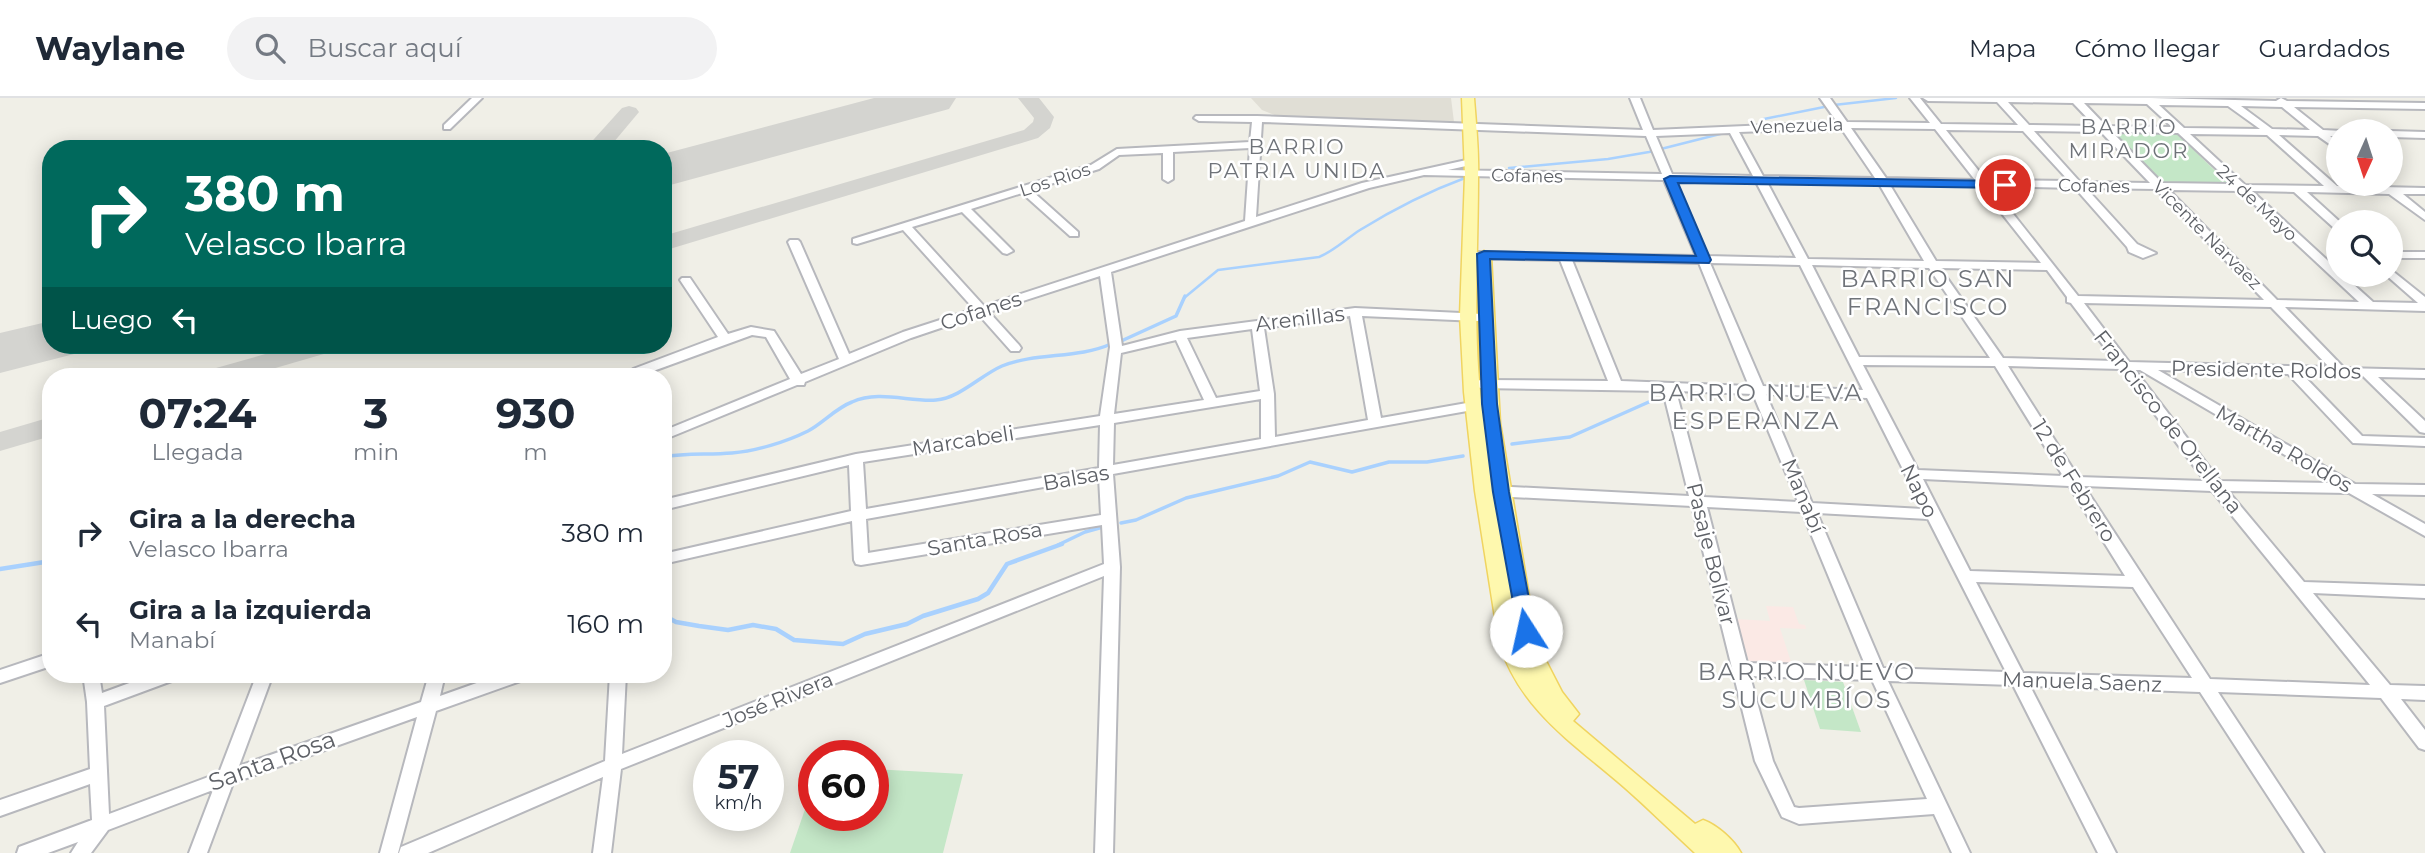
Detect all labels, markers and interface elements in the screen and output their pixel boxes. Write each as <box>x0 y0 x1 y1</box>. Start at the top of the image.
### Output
search box <box>227 17 717 80</box>
text: Waylane <box>35 28 185 68</box>
icon: search <box>251 29 289 67</box>
text: Buscar aquí <box>307 32 462 64</box>
text: Mapa <box>1969 34 2036 63</box>
text: Cómo llegar <box>2074 34 2220 63</box>
text: Guardados <box>2258 34 2390 63</box>
street label: Venezuela <box>1750 113 1844 139</box>
district label: BARRIO MIRADOR <box>2069 114 2189 163</box>
north arrow <box>2326 119 2403 196</box>
map controls <box>2326 119 2403 287</box>
district label: BARRIO PATRIA UNIDA <box>1208 134 1386 183</box>
pin <box>1975 155 2035 215</box>
street label: Los Rios <box>1017 158 1093 202</box>
street label: 24 de Mayo <box>2212 160 2302 246</box>
text: 380 m <box>185 164 345 223</box>
street label: Cofanes <box>1491 164 1563 188</box>
icon: arrive <box>1986 166 2024 204</box>
icon: right <box>70 168 161 259</box>
street label: Cofanes <box>2058 174 2130 198</box>
street label: Vicente Narvaez <box>2148 176 2266 294</box>
button: search <box>2326 210 2403 287</box>
text: Velasco Ibarra <box>185 224 407 263</box>
district label: BARRIO SAN FRANCISCO <box>1840 264 2016 321</box>
street label: Cofanes <box>937 286 1025 335</box>
icon: left <box>166 301 204 339</box>
street label: Arenillas <box>1254 301 1346 336</box>
text: Luego <box>70 304 152 336</box>
street label: Francisco de Orellana <box>2089 325 2248 519</box>
street label: Presidente Roldos <box>2171 355 2361 384</box>
district label: BARRIO NUEVA ESPERANZA <box>1648 378 1864 435</box>
text: 07:24 <box>139 387 256 439</box>
text: 3 <box>364 387 388 439</box>
text: 930 <box>496 387 575 439</box>
street label: Martha Roldos <box>2212 399 2357 498</box>
street label: 12 de Febrero <box>2027 415 2122 546</box>
street label: Marcabeli <box>910 420 1016 461</box>
text: Llegada <box>151 438 244 466</box>
text: min <box>353 438 399 466</box>
text: m <box>523 438 548 466</box>
street label: Manabí <box>1777 455 1831 538</box>
street label: Balsas <box>1041 459 1111 496</box>
street label: Napo <box>1895 460 1943 522</box>
street label: Pasaje Bolívar <box>1682 480 1741 628</box>
text: Gira a la derecha <box>129 503 356 535</box>
icon: right <box>70 514 108 552</box>
street label: Santa Rosa <box>925 516 1044 561</box>
text: 380 m <box>561 517 644 549</box>
text: Velasco Ibarra <box>129 535 289 563</box>
text: Gira a la izquierda <box>129 594 372 626</box>
position arrow <box>1489 594 1563 668</box>
icon: left <box>70 605 108 643</box>
text: 160 m <box>567 608 644 640</box>
text: Manabí <box>129 626 215 654</box>
district label: BARRIO NUEVO SUCUMBÍOS <box>1698 657 1916 714</box>
street label: José Rivera <box>718 666 837 733</box>
street label: Manuela Saenz <box>2002 666 2162 697</box>
street label: Santa Rosa <box>204 724 339 797</box>
speed limit sign: 60 <box>798 740 889 831</box>
text: 57 <box>717 755 760 798</box>
text: km/h <box>714 792 763 814</box>

